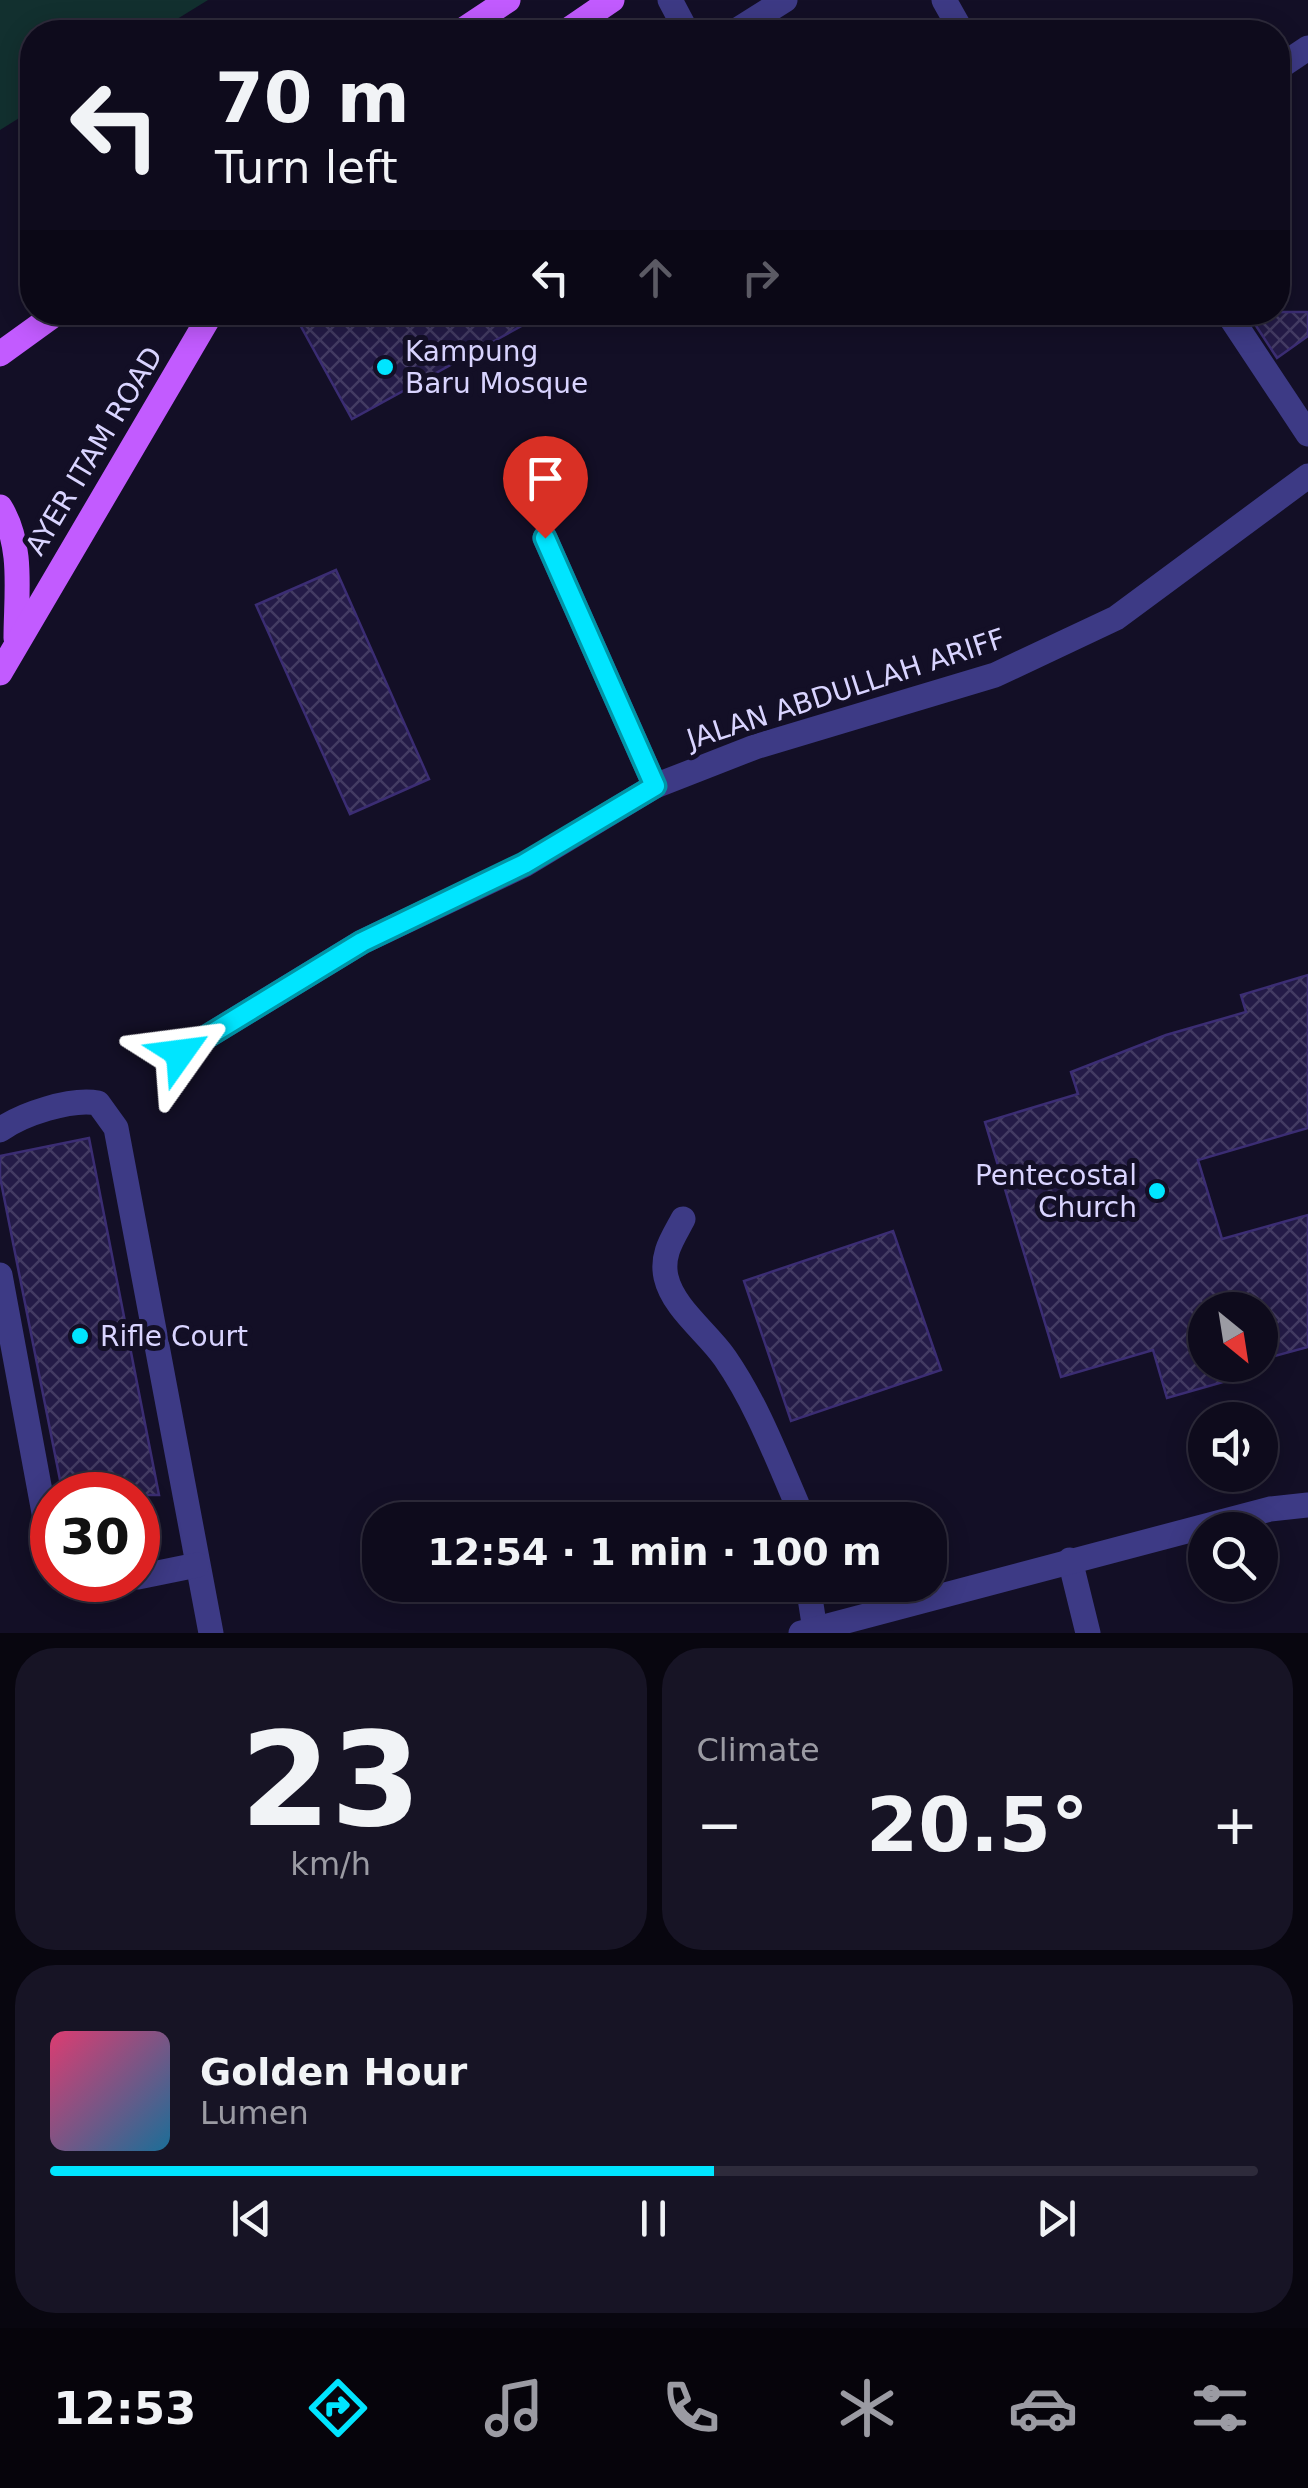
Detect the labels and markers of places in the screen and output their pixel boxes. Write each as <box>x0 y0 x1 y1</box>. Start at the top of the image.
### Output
place label: Kampung Baru Mosque <box>405 335 588 400</box>
marker: Kampung Baru Mosque <box>374 356 396 378</box>
pin <box>503 436 588 539</box>
place label: Pentecostal Church <box>975 1159 1137 1224</box>
marker: Pentecostal Church <box>1146 1180 1168 1202</box>
place label: Rifle Court <box>100 1320 248 1353</box>
marker: Rifle Court <box>69 1325 91 1347</box>

